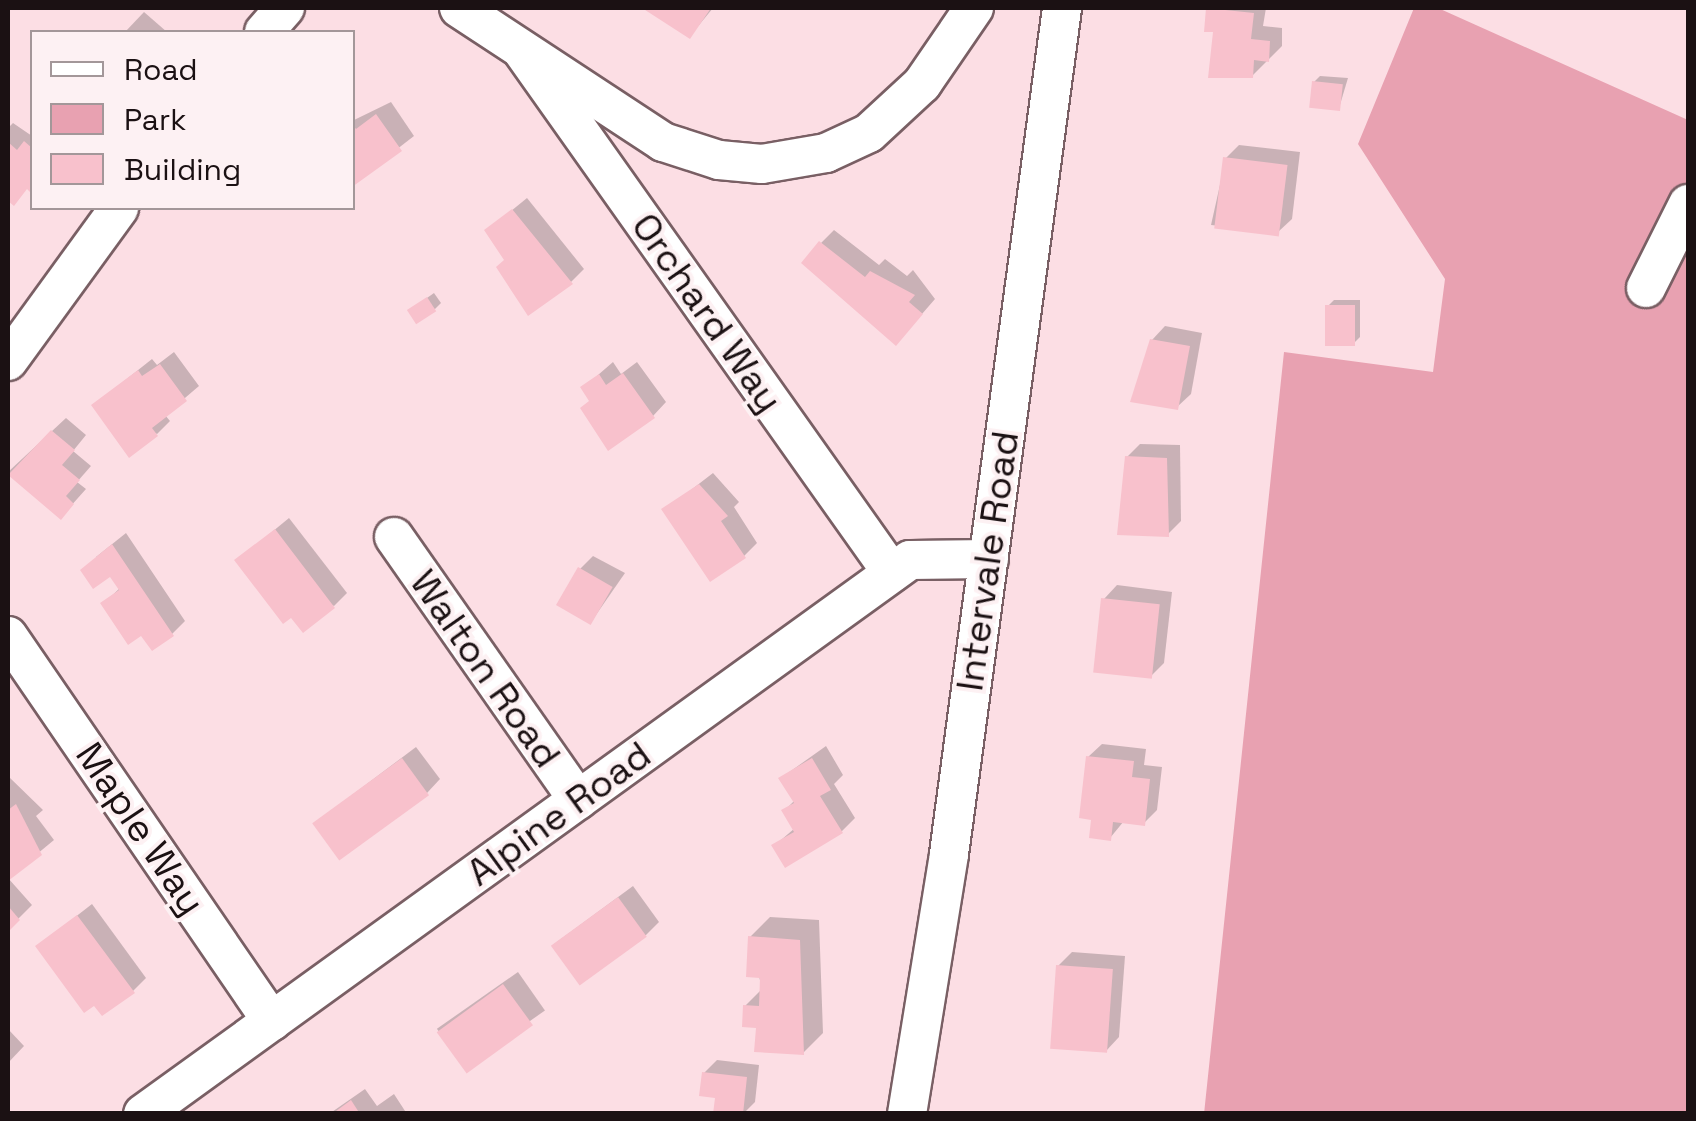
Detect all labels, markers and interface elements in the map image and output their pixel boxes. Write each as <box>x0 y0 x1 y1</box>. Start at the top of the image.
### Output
legend <box>30 30 355 210</box>
text: Road <box>124 50 198 89</box>
text: Park <box>124 100 186 139</box>
text: Building <box>124 150 241 189</box>
street label: Orchard Way <box>622 205 792 421</box>
street label: Intervale Road <box>947 428 1029 694</box>
street label: Walton Road <box>400 561 570 777</box>
street label: Alpine Road <box>458 732 660 896</box>
street label: Maple Way <box>66 734 214 924</box>

